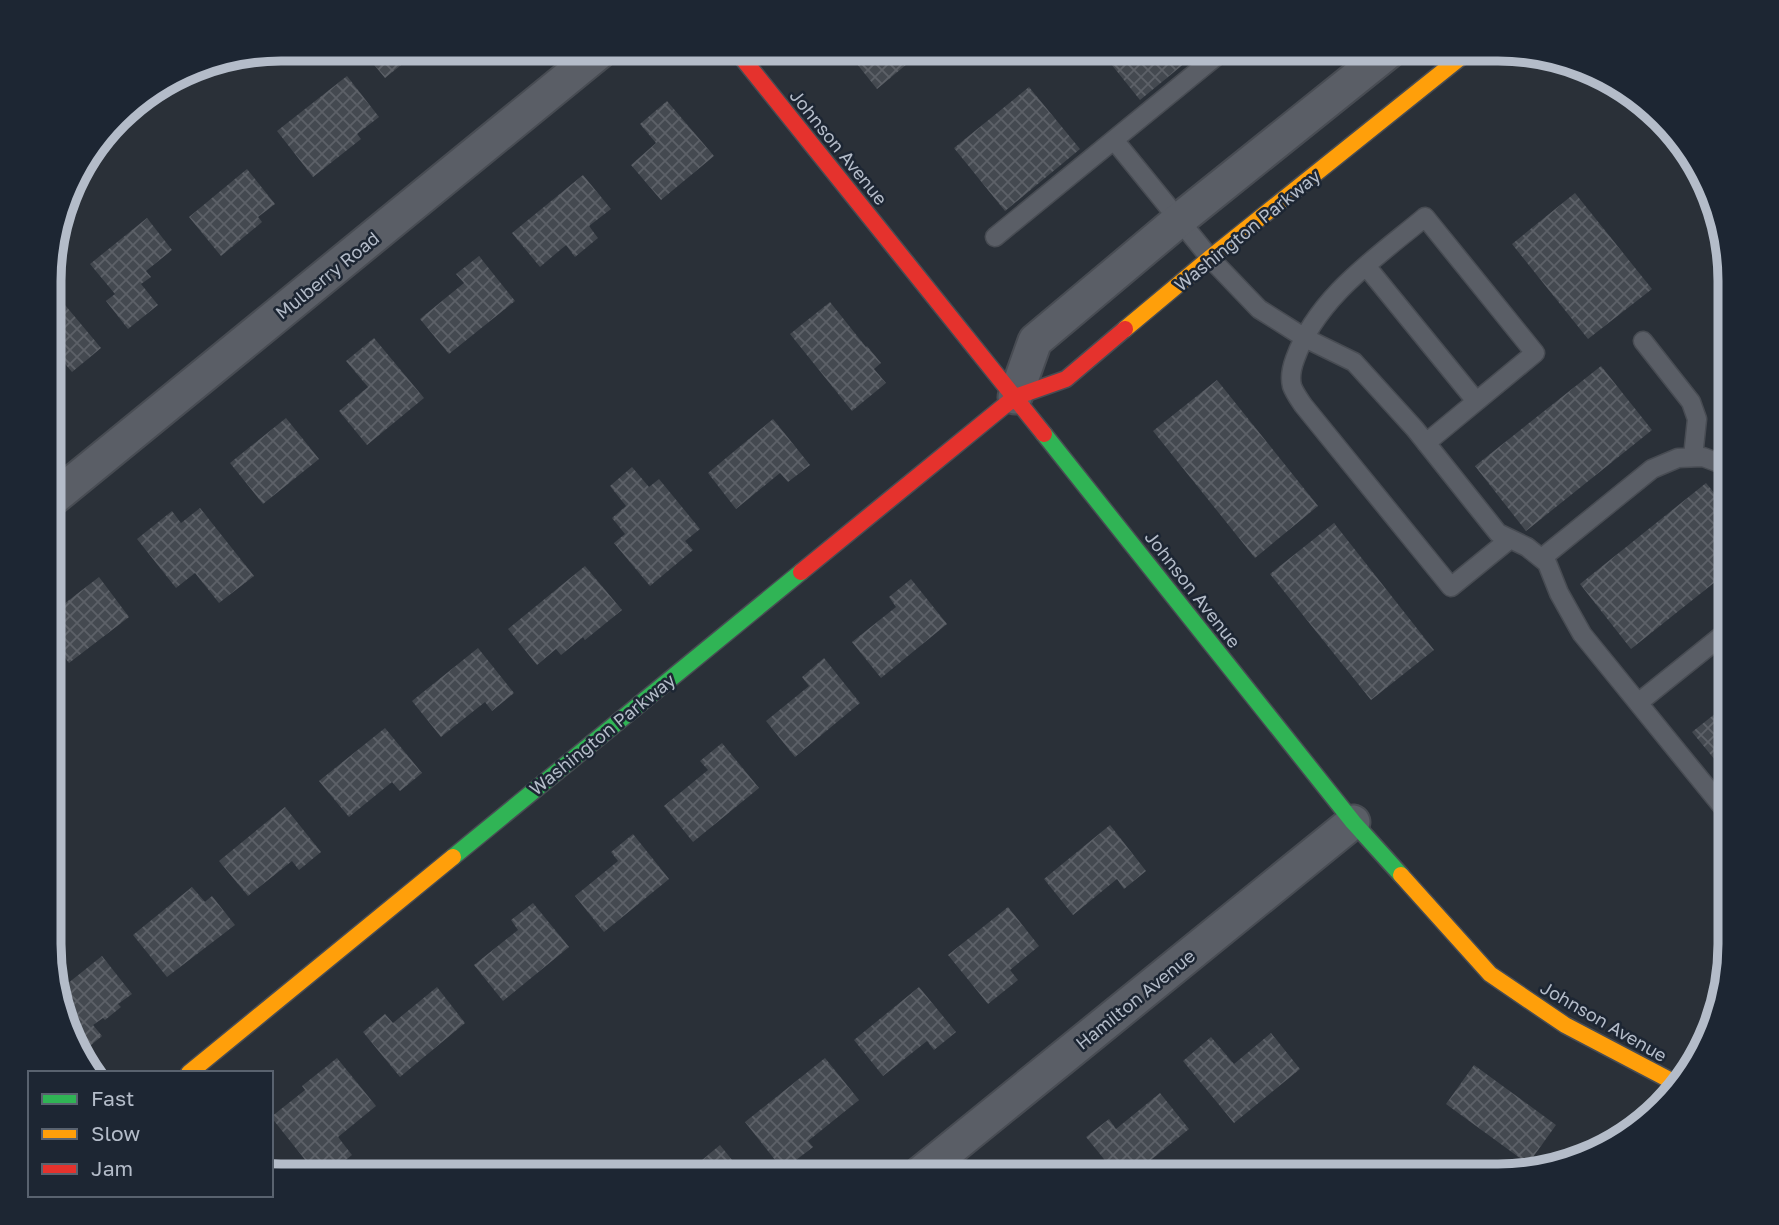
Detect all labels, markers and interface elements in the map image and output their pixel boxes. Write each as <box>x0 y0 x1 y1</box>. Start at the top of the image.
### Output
street label: Johnson Avenue <box>786 85 892 209</box>
street label: Washington Parkway <box>1170 164 1324 296</box>
street label: Mulberry Road <box>271 227 383 323</box>
street label: Johnson Avenue <box>1140 526 1246 652</box>
street label: Washington Parkway <box>525 668 679 800</box>
street label: Hamilton Avenue <box>1071 944 1199 1054</box>
street label: Johnson Avenue <box>1537 976 1671 1066</box>
legend <box>28 1071 273 1197</box>
text: Fast <box>91 1085 134 1111</box>
text: Slow <box>91 1120 140 1146</box>
text: Jam <box>91 1155 133 1181</box>

